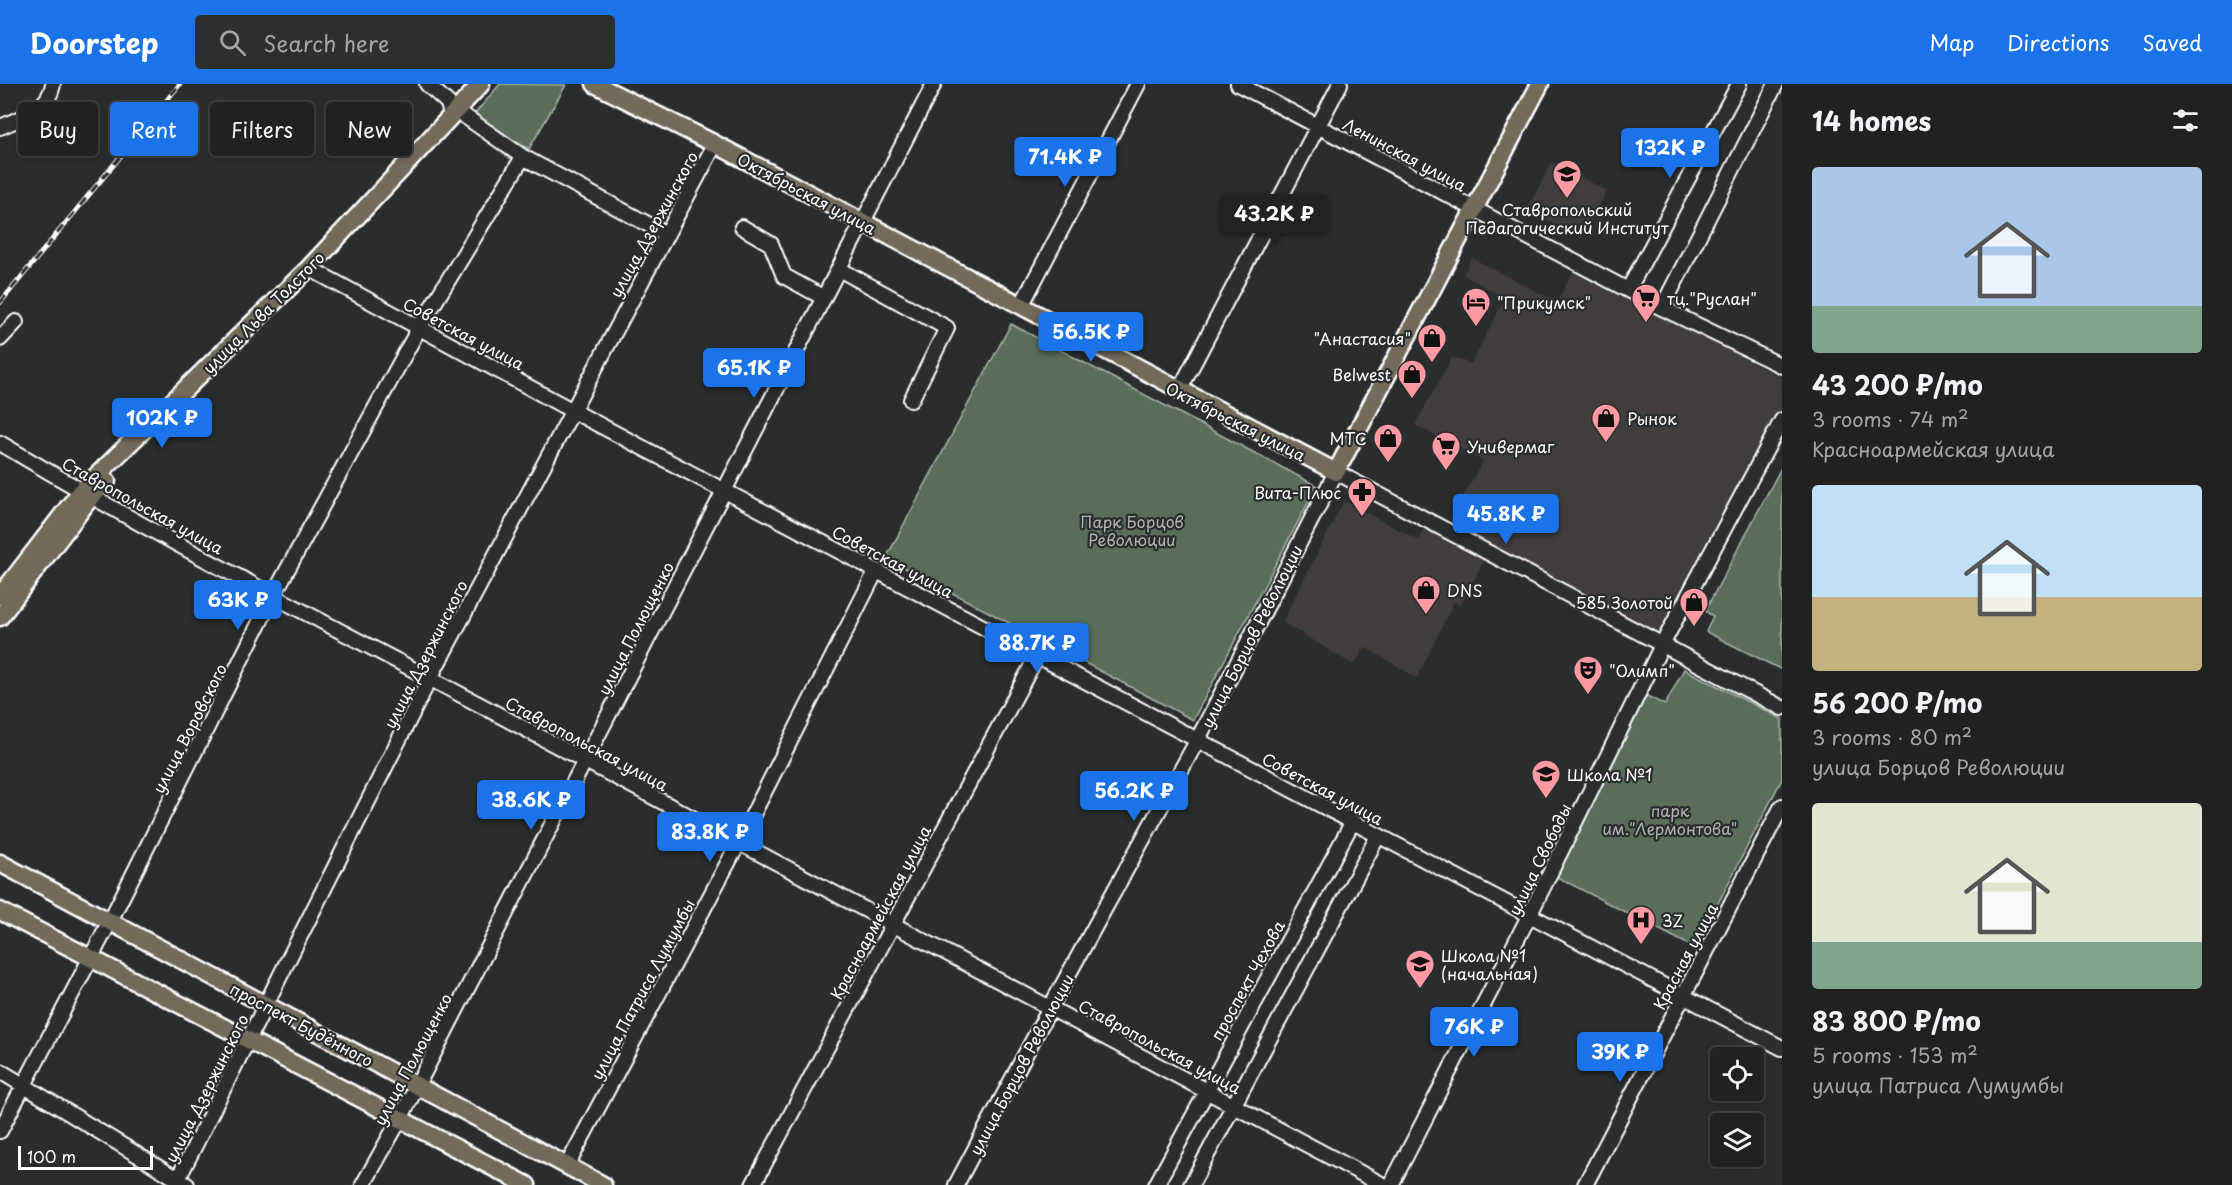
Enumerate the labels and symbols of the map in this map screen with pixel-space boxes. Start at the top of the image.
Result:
street label: Ленинская улица [1339,111,1471,197]
pin: 132K ₽ [1621,128,1719,179]
pin: 71.4K ₽ [1010,137,1120,188]
street label: Октябрьская улица [733,146,881,240]
street label: улица Дзержинского [603,147,703,301]
school or university icon: Ставропольский Педагогический Институт [1551,158,1583,200]
pin: 43.2K ₽ [1219,194,1329,245]
place label: Ставропольский Педагогический Институт [1465,197,1669,239]
street label: улица Льва Толстого [196,245,330,379]
supermarket icon: тц."Руслан" [1630,282,1662,324]
hotel icon: "Прикумск" [1460,286,1492,328]
place label: тц."Руслан" [1667,286,1757,310]
place label: "Прикумск" [1497,290,1591,314]
street label: Советская улица [399,291,529,375]
pin: 56.5K ₽ [1036,312,1146,363]
shop icon: "Анастасия" [1416,322,1448,364]
place label: "Анастасия" [1313,326,1411,350]
pin: 65.1K ₽ [699,348,809,399]
shop icon: Belwest [1396,358,1428,400]
place label: Belwest [1333,362,1391,386]
street label: Октябрьская улица [1162,375,1310,467]
pin: 102K ₽ [113,398,211,449]
shop icon: Рынок [1590,402,1622,444]
place label: Рынок [1627,406,1677,430]
shop icon: МТС [1372,422,1404,464]
place label: МТС [1329,426,1367,450]
supermarket icon: Универмаг [1430,430,1462,472]
place label: Универмаг [1467,434,1555,458]
street label: Ставропольская улица [58,451,228,559]
pharmacy icon: Вита-Плюс [1346,476,1378,518]
place label: Вита-Плюс [1254,480,1341,504]
pin: 45.8K ₽ [1451,494,1561,545]
park label: Парк Борцов Революции [1080,509,1184,551]
street label: Советская улица [828,519,958,603]
street label: улица Борцов Революции [1194,540,1308,732]
street label: улица Полющенко [591,557,679,699]
shop icon: DNS [1410,574,1442,616]
street label: улица Дзержинского [377,576,473,732]
place label: DNS [1447,578,1482,602]
pin: 63K ₽ [196,580,280,631]
shop icon: 585 Золотой [1678,586,1710,628]
place label: 585 Золотой [1576,590,1673,614]
pin: 88.7K ₽ [982,623,1092,674]
theatre icon: "Олимп" [1572,654,1604,696]
place label: "Олимп" [1609,658,1675,682]
street label: улица Воровского [146,659,232,797]
street label: Ставропольская улица [501,690,673,796]
street label: Советская улица [1258,746,1388,830]
school or university icon: Школа №1 [1530,758,1562,800]
place label: Школа №1 [1567,762,1652,786]
pin: 56.2K ₽ [1079,771,1189,822]
pin: 38.6K ₽ [476,780,586,831]
park label: парк им."Лермонтова" [1603,798,1737,840]
street label: улица Свободы [1501,799,1577,919]
pin: 83.8K ₽ [655,812,765,863]
street label: Красноармейская улица [824,821,936,1003]
street label: улица Патриса Лумумбы [584,894,700,1084]
street label: Красная улица [1647,898,1723,1014]
hospital icon: 3Z [1625,904,1657,946]
place label: 3Z [1662,908,1684,932]
street label: проспект Чехова [1204,916,1290,1044]
place label: Школа №1 (начальная) [1441,943,1538,985]
school or university icon: Школа №1 (начальная) [1404,948,1436,990]
street label: улица Борцов Революции [963,969,1079,1159]
street label: проспект Будённого [226,976,378,1072]
street label: улица Полющенко [367,989,457,1129]
street label: Ставропольская улица [1074,993,1246,1099]
pin: 76K ₽ [1432,1007,1516,1058]
street label: улица Дзержинского [158,1010,254,1166]
pin: 39K ₽ [1578,1032,1662,1083]
scale bar [18,1143,153,1170]

